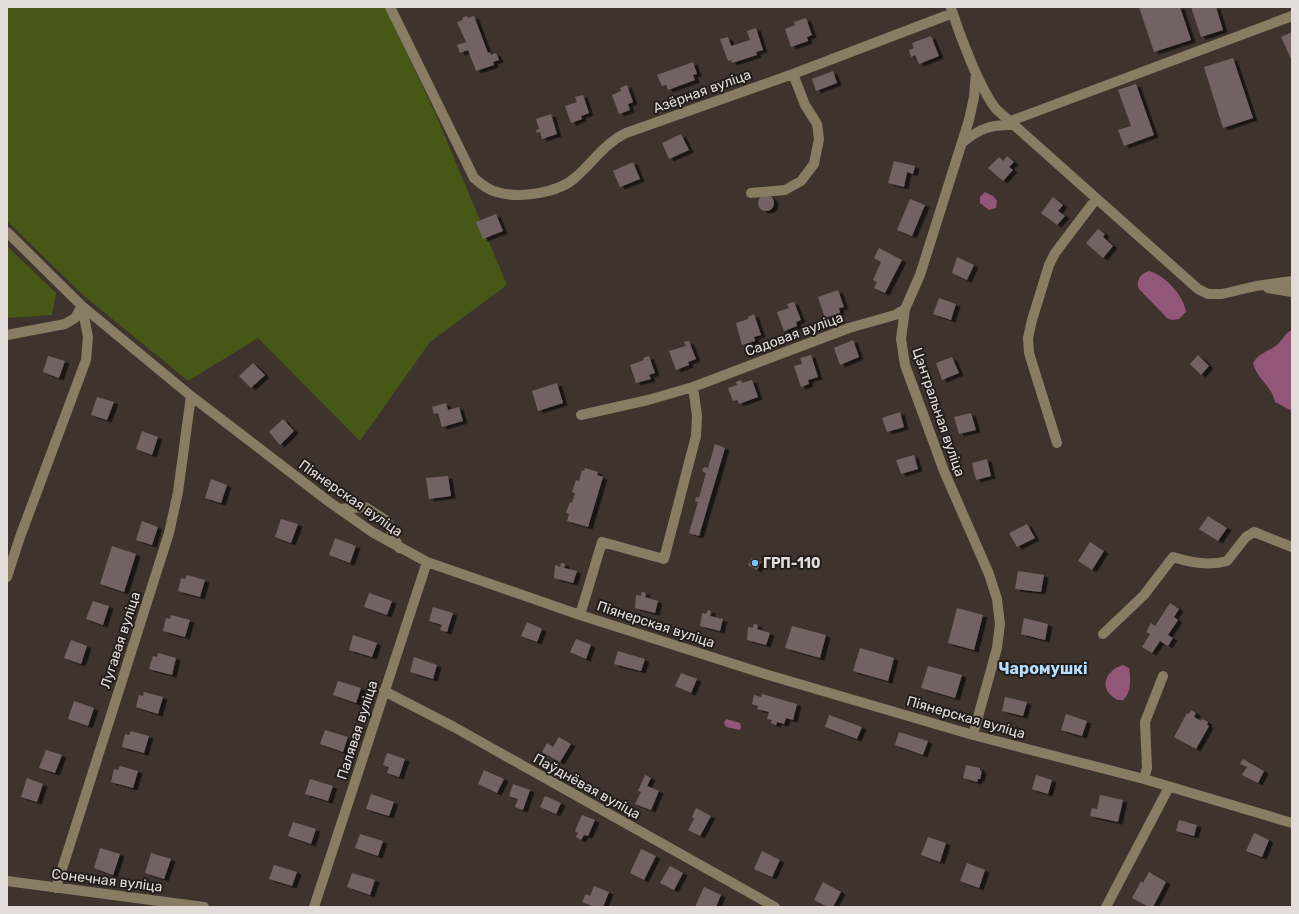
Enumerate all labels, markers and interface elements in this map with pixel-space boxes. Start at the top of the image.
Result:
street label: Азёрная вуліца [651,66,753,117]
street label: Садовая вуліца [743,309,846,360]
street label: Цэнтральная вуліца [908,345,969,479]
street label: Піянерская вуліца [296,456,406,541]
place label: ГРП-110 [763,555,820,572]
marker: ГРП-110 [750,558,760,568]
street label: Лугавая вуліца [97,590,144,691]
street label: Піянерская вуліца [595,597,717,652]
district label: Чаромушкі [998,659,1088,678]
street label: Палявая вуліца [333,678,381,782]
street label: Піянерская вуліца [905,692,1027,743]
street label: Паўднёвая вуліца [530,750,643,823]
street label: Сонечная вуліца [50,865,163,896]

